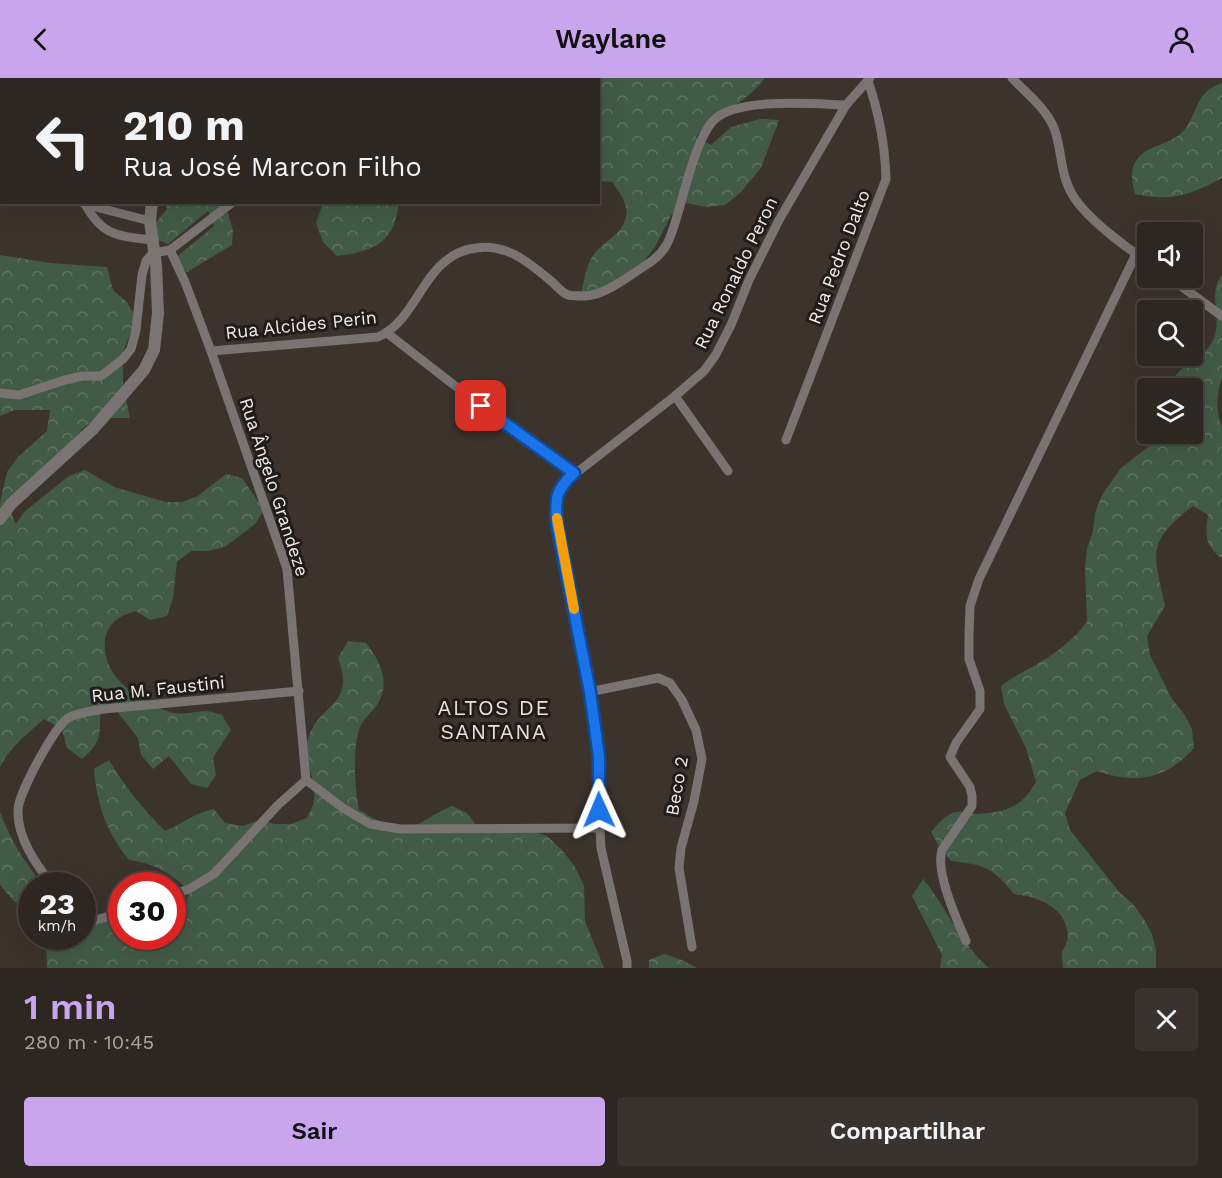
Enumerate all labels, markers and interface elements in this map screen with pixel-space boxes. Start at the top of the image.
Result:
icon: back [24,23,57,56]
text: Waylane [555,23,667,55]
icon: person [1165,23,1198,56]
text: 210 m [123,101,245,150]
icon: left [24,102,102,180]
text: Rua José Marcon Filho [123,151,422,183]
street label: Rua Pedro Dalto [803,187,874,327]
street label: Rua Ronaldo Peron [690,193,781,352]
map controls [1137,222,1203,444]
button: sound [1137,222,1203,288]
button: search [1137,300,1203,366]
street label: Rua Alcides Perin [224,306,378,343]
button: layers [1137,378,1203,444]
pin [455,380,506,431]
icon: arrive [464,389,497,422]
street label: Rua Ângelo Grandeze [236,395,313,579]
street label: Rua M. Faustini [90,671,226,706]
district label: ALTOS DE SANTANA [438,695,550,744]
street label: Beco 2 [661,755,692,817]
position arrow [567,778,631,842]
speed limit sign: 30 [108,872,186,950]
text: 23 [39,886,75,921]
text: km/h [38,917,76,935]
text: 1 min [24,986,116,1028]
button: close [1135,988,1198,1051]
text: 280 m · 10:45 [24,1030,154,1054]
button: Sair [24,1097,605,1166]
button: Compartilhar [617,1097,1198,1166]

